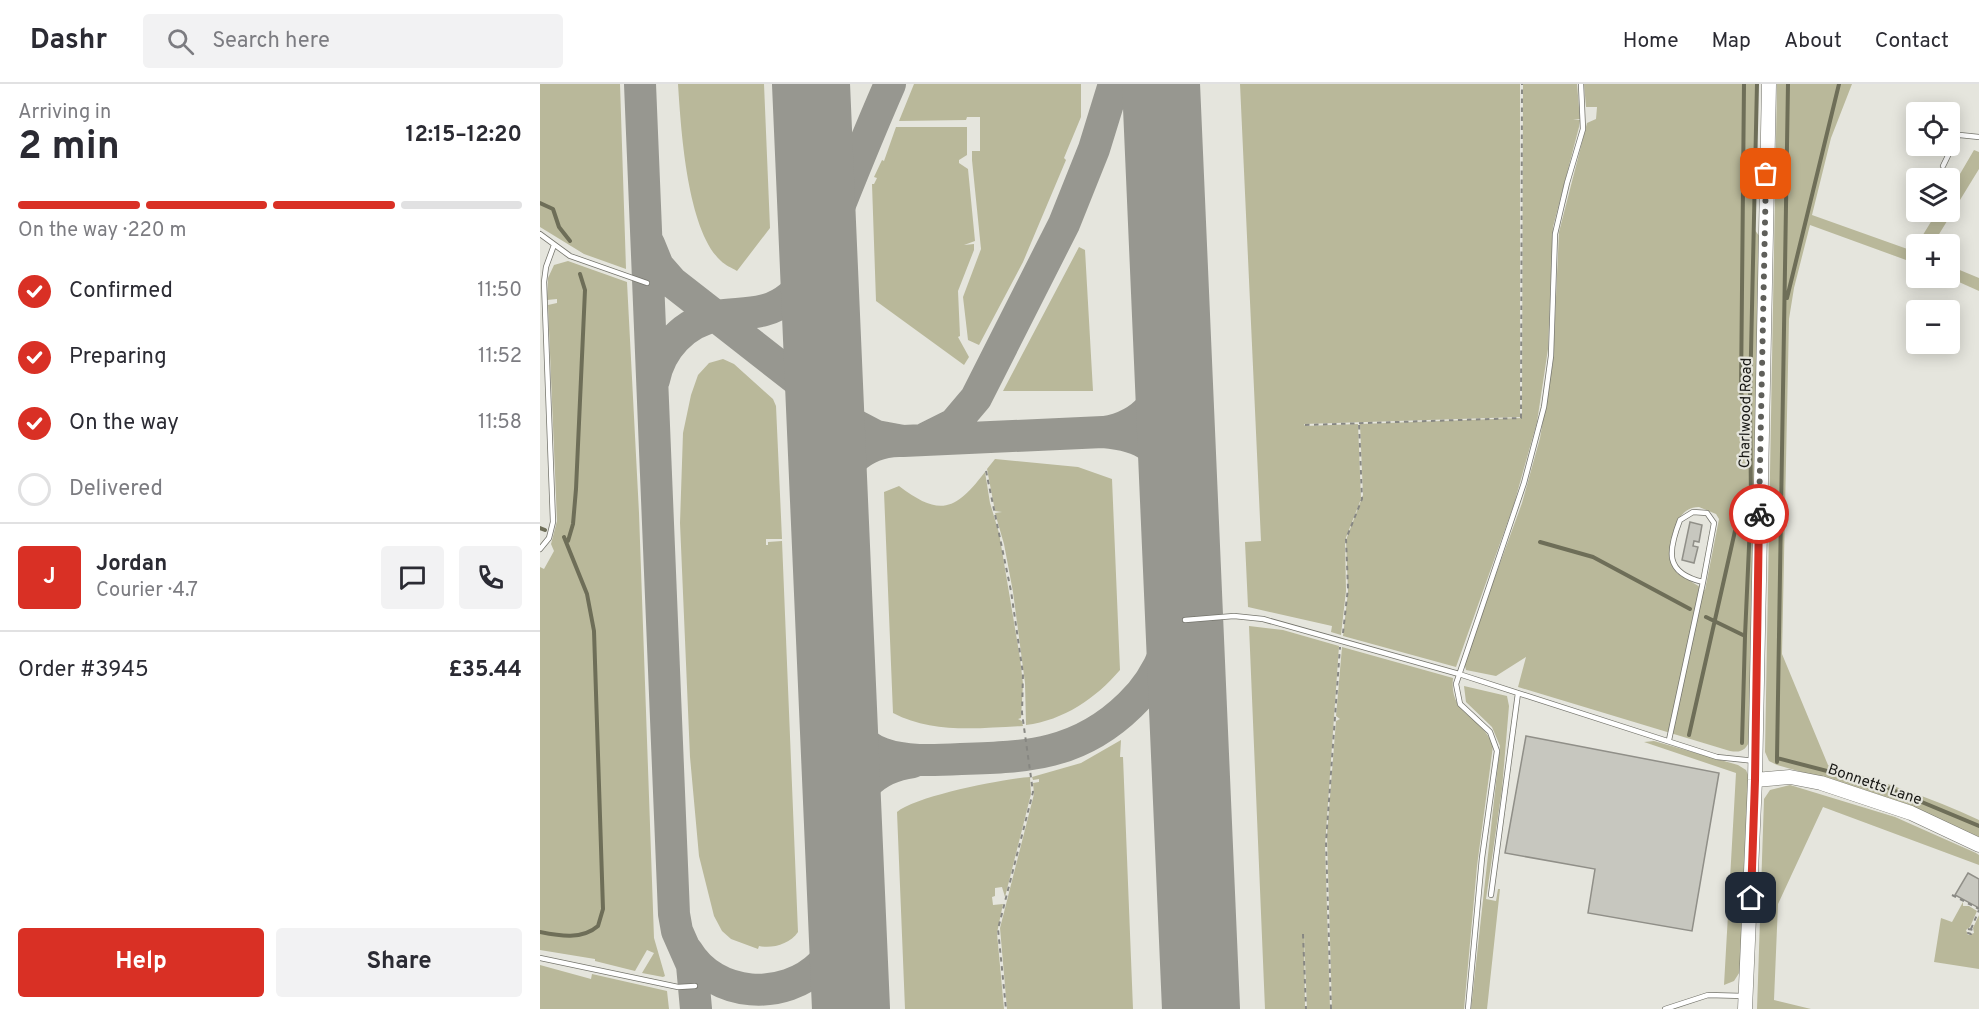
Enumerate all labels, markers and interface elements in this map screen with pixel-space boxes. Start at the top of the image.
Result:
search box [143,14,563,68]
text: Dashr [30,23,107,59]
icon: search [164,25,197,58]
text: Search here [212,28,330,55]
text: Home [1623,28,1679,55]
text: Map [1712,28,1751,55]
text: About [1784,28,1842,55]
text: Contact [1875,28,1949,55]
text: Arriving in [18,100,111,126]
map controls [1906,102,1960,354]
button: locate [1906,102,1960,156]
text: 12:15–12:20 [406,122,522,149]
text: 2 min [18,124,120,173]
pin [1740,148,1791,199]
icon: bag [1749,157,1782,190]
button: layers [1906,168,1960,222]
text: On the way · 220 m [18,218,186,244]
button: + [1906,234,1960,288]
icon: check [18,275,51,308]
text: Confirmed [69,278,173,305]
text: 11:50 [477,278,522,304]
button: − [1906,300,1960,354]
icon: check [18,341,51,374]
text: Preparing [69,344,167,371]
text: 11:52 [478,344,522,370]
street label: Charlwood Road [1736,358,1757,468]
icon: check [18,407,51,440]
text: On the way [69,410,179,437]
text: 11:58 [478,410,522,436]
text: Delivered [69,476,163,503]
courier [1729,484,1789,544]
icon: bike [1743,498,1776,531]
button: chat [381,546,444,609]
button: phone [459,546,522,609]
text: Jordan [96,551,167,578]
text: J [43,564,56,591]
text: Courier · 4.7 [96,578,198,604]
text: Order #3945 [18,657,149,684]
text: £35.44 [448,657,522,684]
street label: Bonnetts Lane [1825,760,1924,810]
pin [1725,872,1776,923]
icon: home [1734,881,1767,914]
button: Help [18,928,264,997]
button: Share [276,928,522,997]

